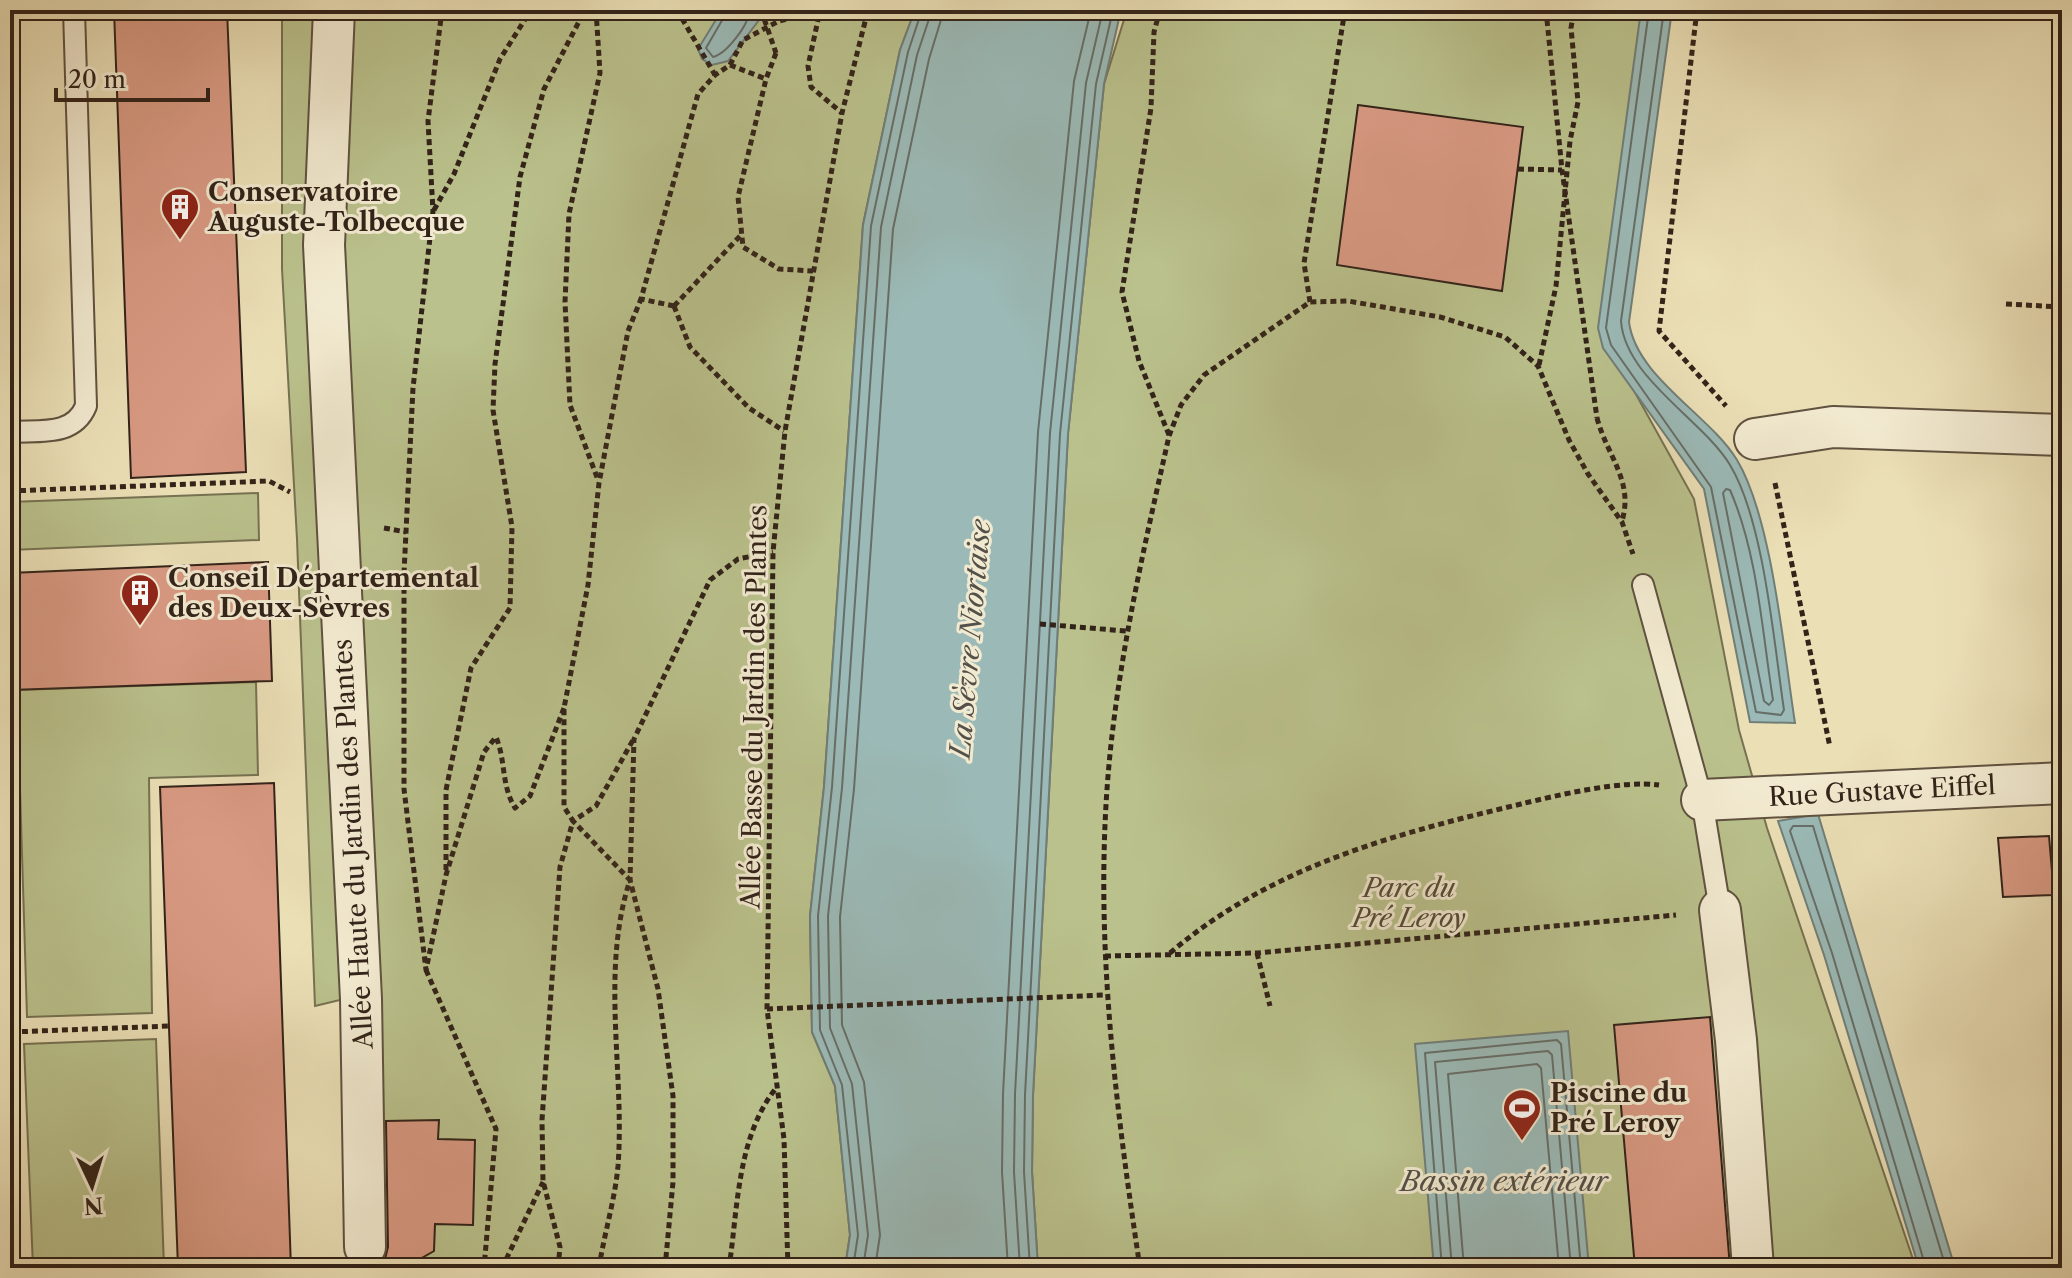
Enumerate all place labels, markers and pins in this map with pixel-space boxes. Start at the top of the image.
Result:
place label: Conservatoire Auguste-Tolbecque [207,176,465,238]
building icon: Conservatoire Auguste-Tolbecque [159,186,201,241]
place label: Conseil Départemental des Deux-Sèvres [168,562,479,624]
building icon: Conseil Départemental des Deux-Sèvres [119,572,161,627]
place label: Piscine du Pré Leroy [1550,1077,1687,1139]
sports icon: Piscine du Pré Leroy [1501,1087,1543,1142]

